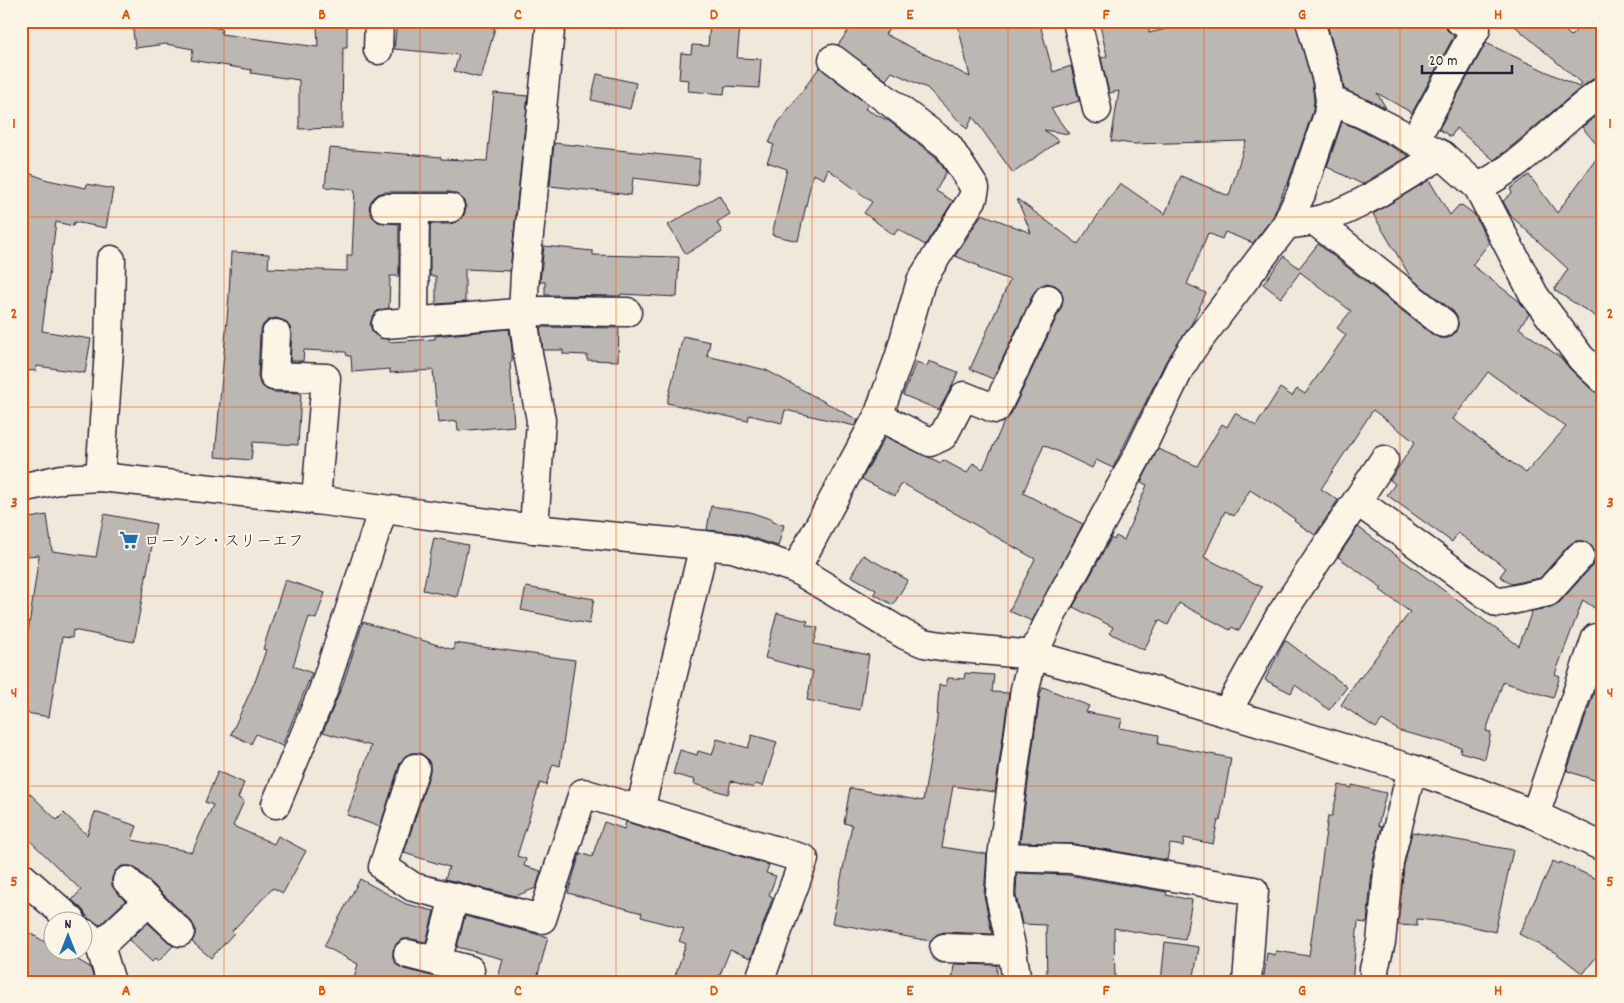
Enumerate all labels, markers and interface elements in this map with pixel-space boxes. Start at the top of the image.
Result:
text: A [122,4,131,27]
text: B [318,4,326,27]
text: C [514,4,522,27]
text: D [710,4,719,27]
text: E [906,4,914,27]
text: F [1102,4,1110,27]
text: G [1298,4,1306,27]
text: H [1494,4,1502,27]
scale bar [1422,42,1512,74]
text: 20 m [1429,51,1457,73]
text: 1 [12,113,16,136]
text: 1 [1608,113,1612,136]
text: 2 [11,303,18,326]
text: 2 [1607,303,1614,326]
text: 3 [10,492,18,515]
text: 3 [1606,492,1614,515]
supermarket icon: ローソン・スリーエフ [118,529,140,551]
place label: ローソン・スリーエフ [144,531,304,554]
text: 4 [11,682,17,705]
text: 4 [1607,682,1613,705]
text: 5 [10,871,18,894]
text: 5 [1606,871,1614,894]
north arrow [42,910,92,960]
text: N [65,915,72,935]
text: A [122,980,131,1003]
text: B [318,980,326,1003]
text: C [514,980,522,1003]
text: D [710,980,719,1003]
text: E [906,980,914,1003]
text: F [1102,980,1110,1003]
text: G [1298,980,1306,1003]
text: H [1494,980,1502,1003]

